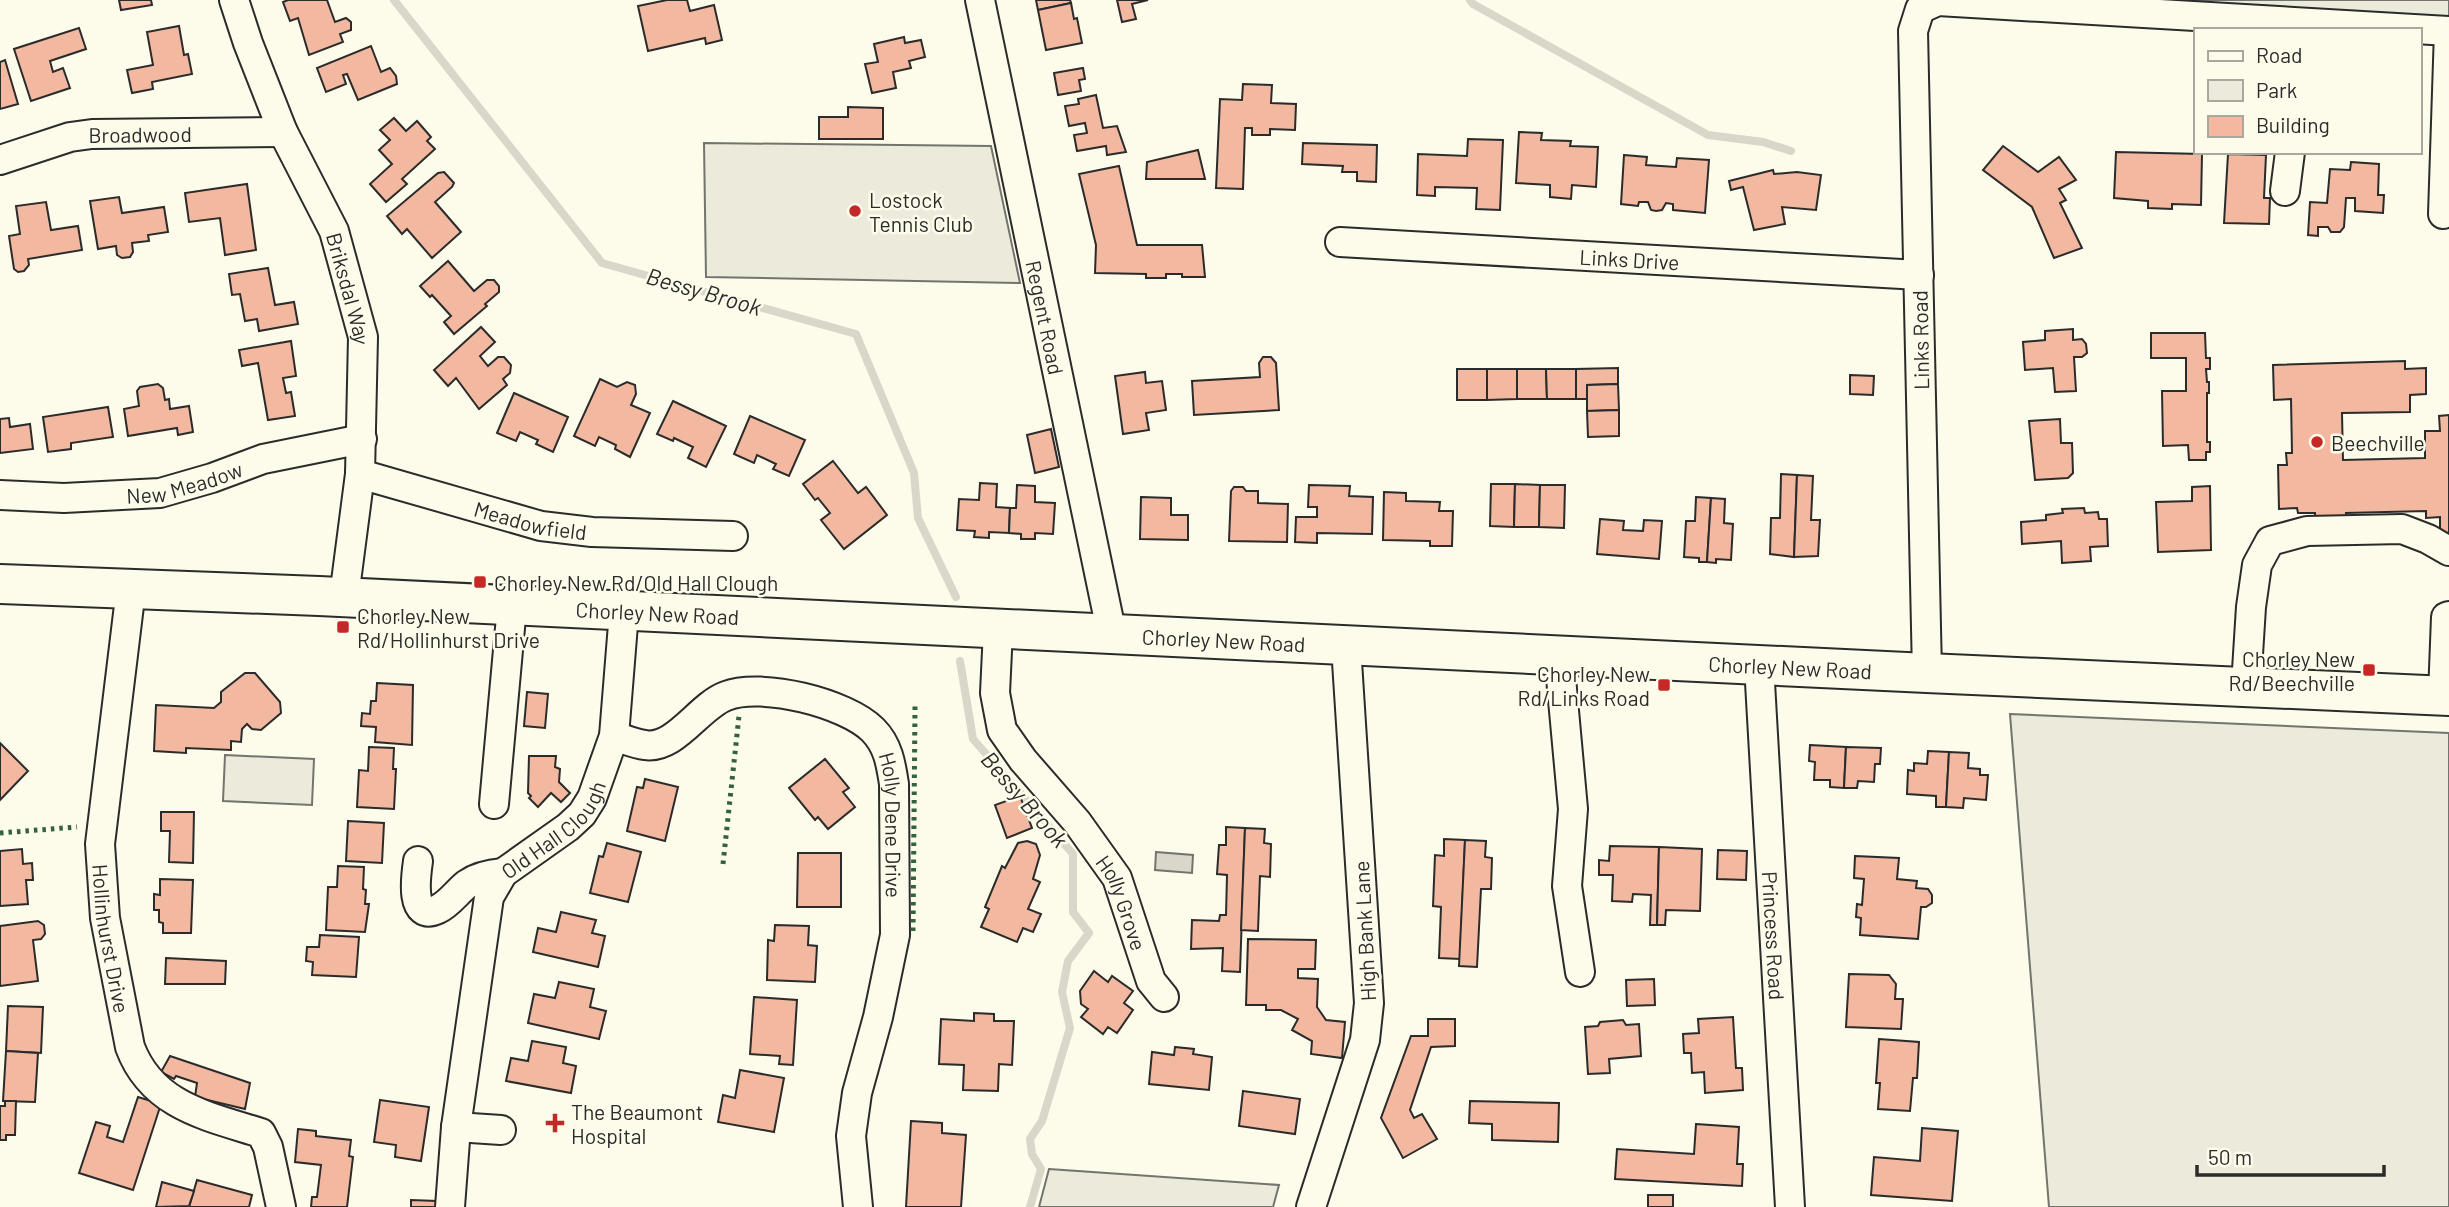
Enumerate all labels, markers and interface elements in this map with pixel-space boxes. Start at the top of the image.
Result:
legend [2194,28,2421,154]
text: Road [2256,42,2302,67]
text: Park [2256,77,2297,102]
text: Building [2256,112,2330,137]
street label: Broadwood [88,120,192,147]
place label: Lostock Tennis Club [869,187,973,236]
marker: Lostock Tennis Club [847,203,863,219]
street label: Briksdal Way [322,230,376,345]
street label: Links Drive [1579,243,1680,274]
street label: Regent Road [1022,258,1070,377]
water label: Bessy Brook [643,261,765,321]
street label: Links Road [1907,290,1933,390]
place label: Beechville [2331,430,2425,455]
marker: Beechville [2309,434,2325,450]
street label: New Meadow [126,455,246,507]
street label: Meadowfield [471,495,588,544]
place label: Chorley New Rd/Old Hall Clough [494,570,778,595]
marker: Chorley New Rd/Old Hall Clough [472,574,488,590]
street label: Chorley New Road [575,596,740,629]
place label: Chorley New Rd/Hollinhurst Drive [357,603,540,652]
marker: Chorley New Rd/Hollinhurst Drive [335,619,351,635]
street label: Chorley New Road [1141,623,1306,656]
place label: Chorley New Rd/Beechville [2229,646,2355,695]
street label: Chorley New Road [1708,650,1872,683]
place label: Chorley New Rd/Links Road [1518,661,1650,710]
marker: Chorley New Rd/Beechville [2361,662,2377,678]
marker: Chorley New Rd/Links Road [1656,677,1672,693]
water label: Bessy Brook [976,745,1074,853]
street label: Holly Dene Drive [875,749,907,898]
street label: Old Hall Clough [496,777,610,883]
street label: Holly Grove [1092,850,1152,953]
street label: High Bank Lane [1348,860,1380,1002]
street label: Hollinhurst Drive [89,863,136,1015]
street label: Princess Road [1758,870,1791,1001]
place label: The Beaumont Hospital [571,1099,703,1148]
marker: The Beaumont Hospital [545,1113,565,1133]
scale bar [2197,1134,2384,1178]
text: 50 m [2208,1144,2252,1169]

